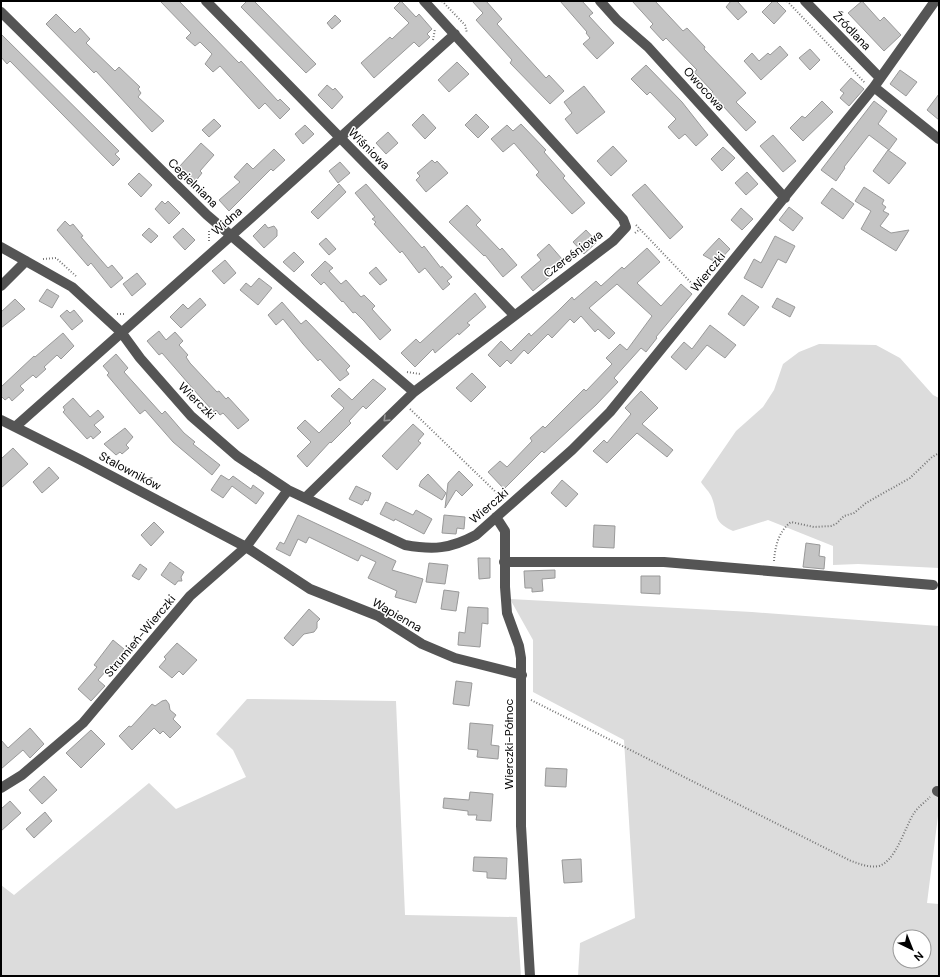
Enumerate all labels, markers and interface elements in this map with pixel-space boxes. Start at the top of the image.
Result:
street label: Źródlana [830,8,874,54]
street label: Owocowa [680,63,728,115]
street label: Wiśniowa [345,125,393,173]
street label: Cegielniana [164,155,222,211]
street label: Widna [208,203,246,239]
street label: Czereśniowa [540,227,606,281]
street label: Wierczki [687,249,729,295]
street label: Wierczki [175,379,219,423]
one-way arrow [384,414,391,421]
street label: Stalowników [96,448,164,494]
street label: Wierczki [466,485,512,527]
street label: Strumień-Wierczki [101,591,179,681]
street label: Wapienna [369,594,425,636]
street label: Wierczki-Północ [501,698,517,789]
north arrow [892,929,932,969]
text: N [911,948,927,964]

